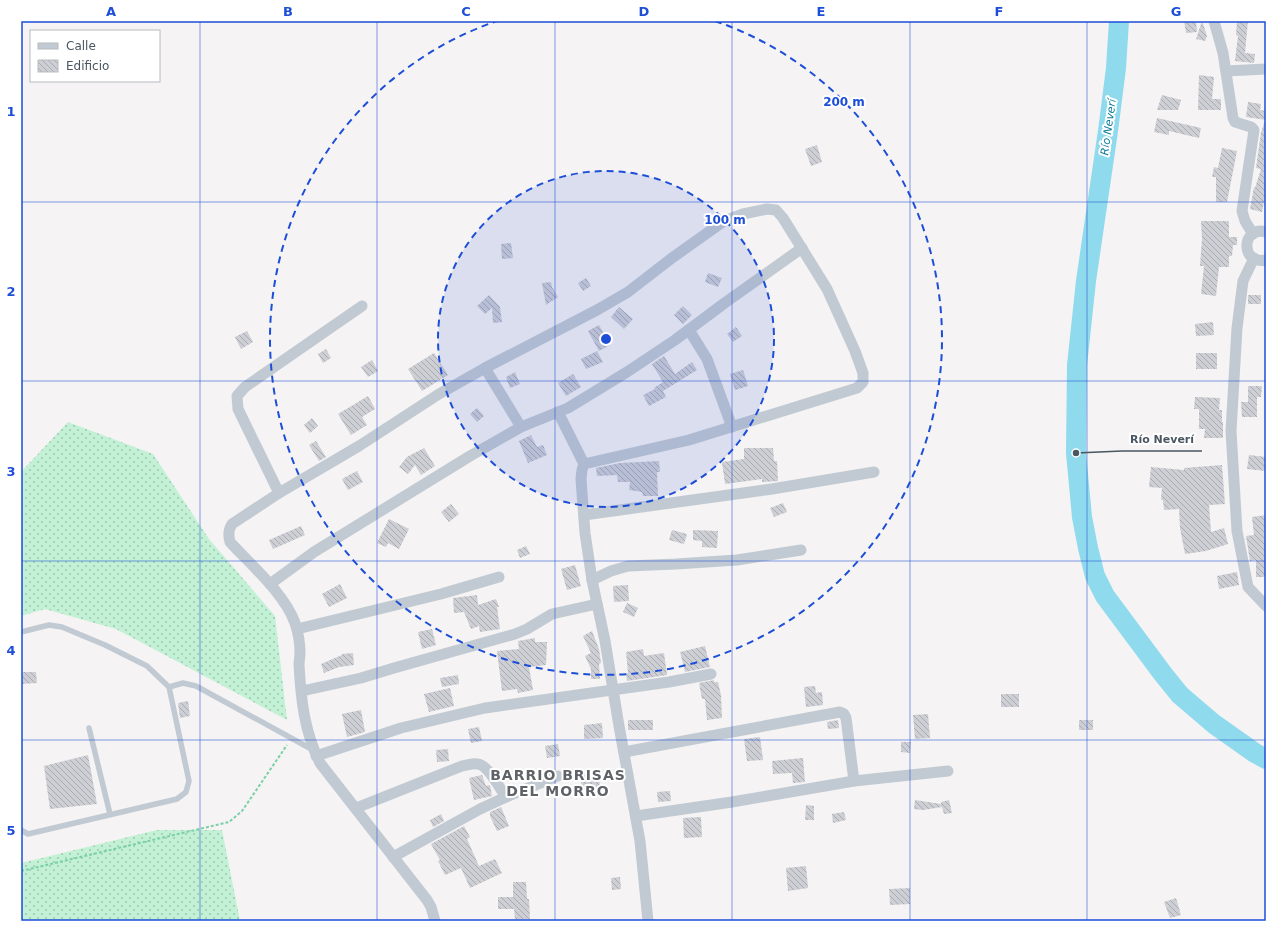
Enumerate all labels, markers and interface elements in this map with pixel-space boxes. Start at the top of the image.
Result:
text: A [106,4,116,19]
text: B [283,4,293,19]
text: C [461,4,471,19]
text: D [639,4,650,19]
text: E [817,4,825,19]
text: F [995,4,1003,19]
text: G [1171,4,1181,19]
legend [30,30,160,82]
text: Calle [66,39,96,53]
text: Edificio [66,59,109,73]
text: 200 m [823,95,865,109]
water label: Río Neverí [1098,96,1119,156]
text: 1 [6,104,16,119]
text: 100 m [704,213,746,227]
text: 2 [6,284,16,299]
centre of rings [599,332,613,346]
callout: Río Neverí [1122,428,1202,451]
text: Río Neverí [1130,433,1195,446]
text: 3 [6,464,16,479]
text: 4 [6,643,16,658]
district label: BARRIO BRISAS DEL MORRO [490,767,626,799]
text: 5 [6,823,16,838]

